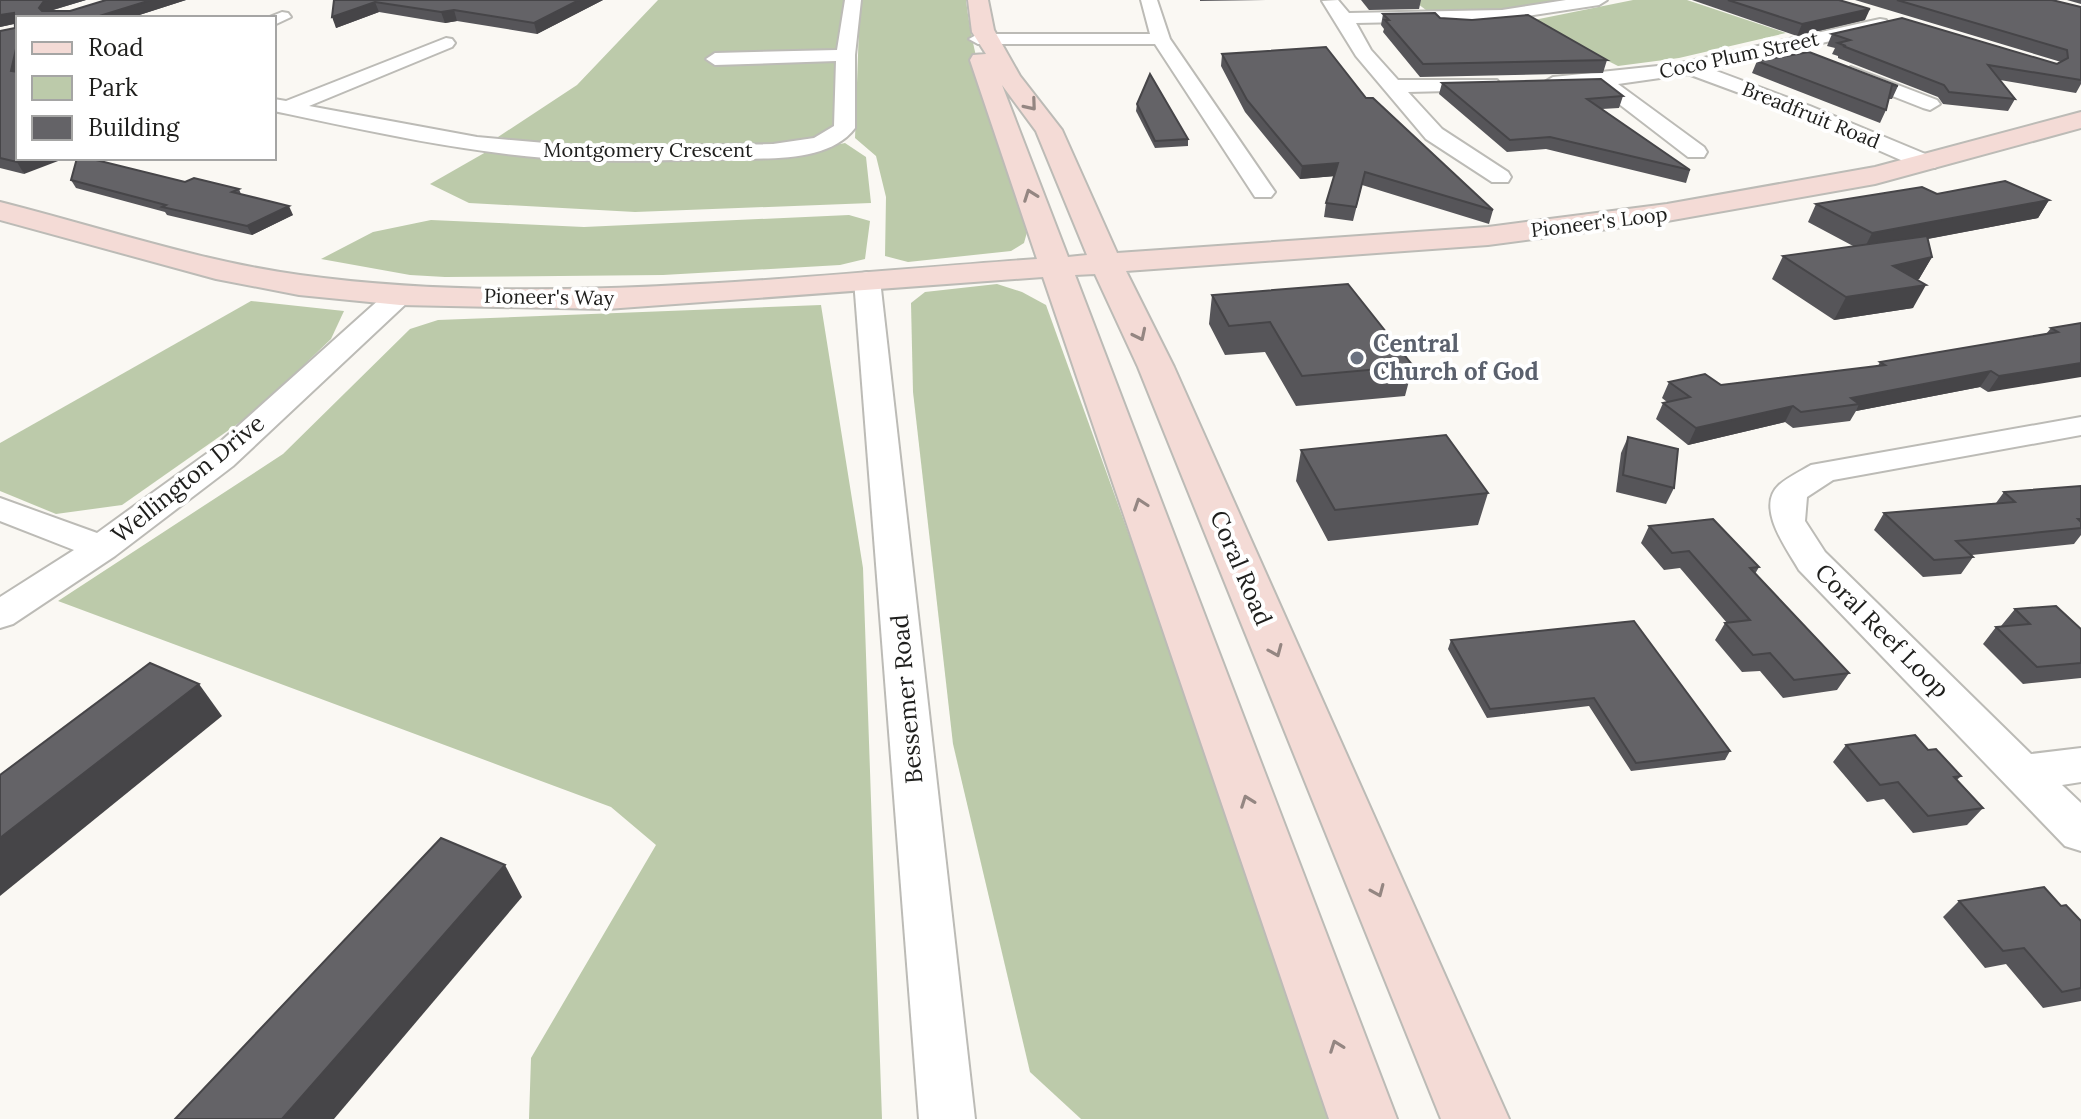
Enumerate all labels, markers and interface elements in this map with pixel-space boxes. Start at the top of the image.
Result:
legend [16,16,276,160]
street label: Coco Plum Street [1657,25,1821,84]
text: Road [88,32,144,63]
text: Park [88,72,138,103]
street label: Breadfruit Road [1739,75,1884,154]
one-way arrow [1021,96,1035,110]
text: Building [88,112,180,143]
street label: Montgomery Crescent [543,137,753,162]
one-way arrow [1023,189,1040,203]
street label: Pioneer's Loop [1529,201,1669,242]
street label: Pioneer's Way [484,283,615,310]
one-way arrow [1130,327,1146,342]
place label: Central Church of God [1373,328,1539,387]
marker: Central Church of God [1348,349,1366,367]
street label: Wellington Drive [105,407,270,550]
one-way arrow [1133,498,1149,512]
street label: Coral Road [1203,506,1280,630]
street label: Coral Reef Loop [1809,557,1956,704]
street label: Bessemer Road [884,613,929,785]
one-way arrow [1266,644,1283,658]
one-way arrow [1240,795,1257,809]
one-way arrow [1368,883,1384,897]
one-way arrow [1330,1040,1346,1054]

